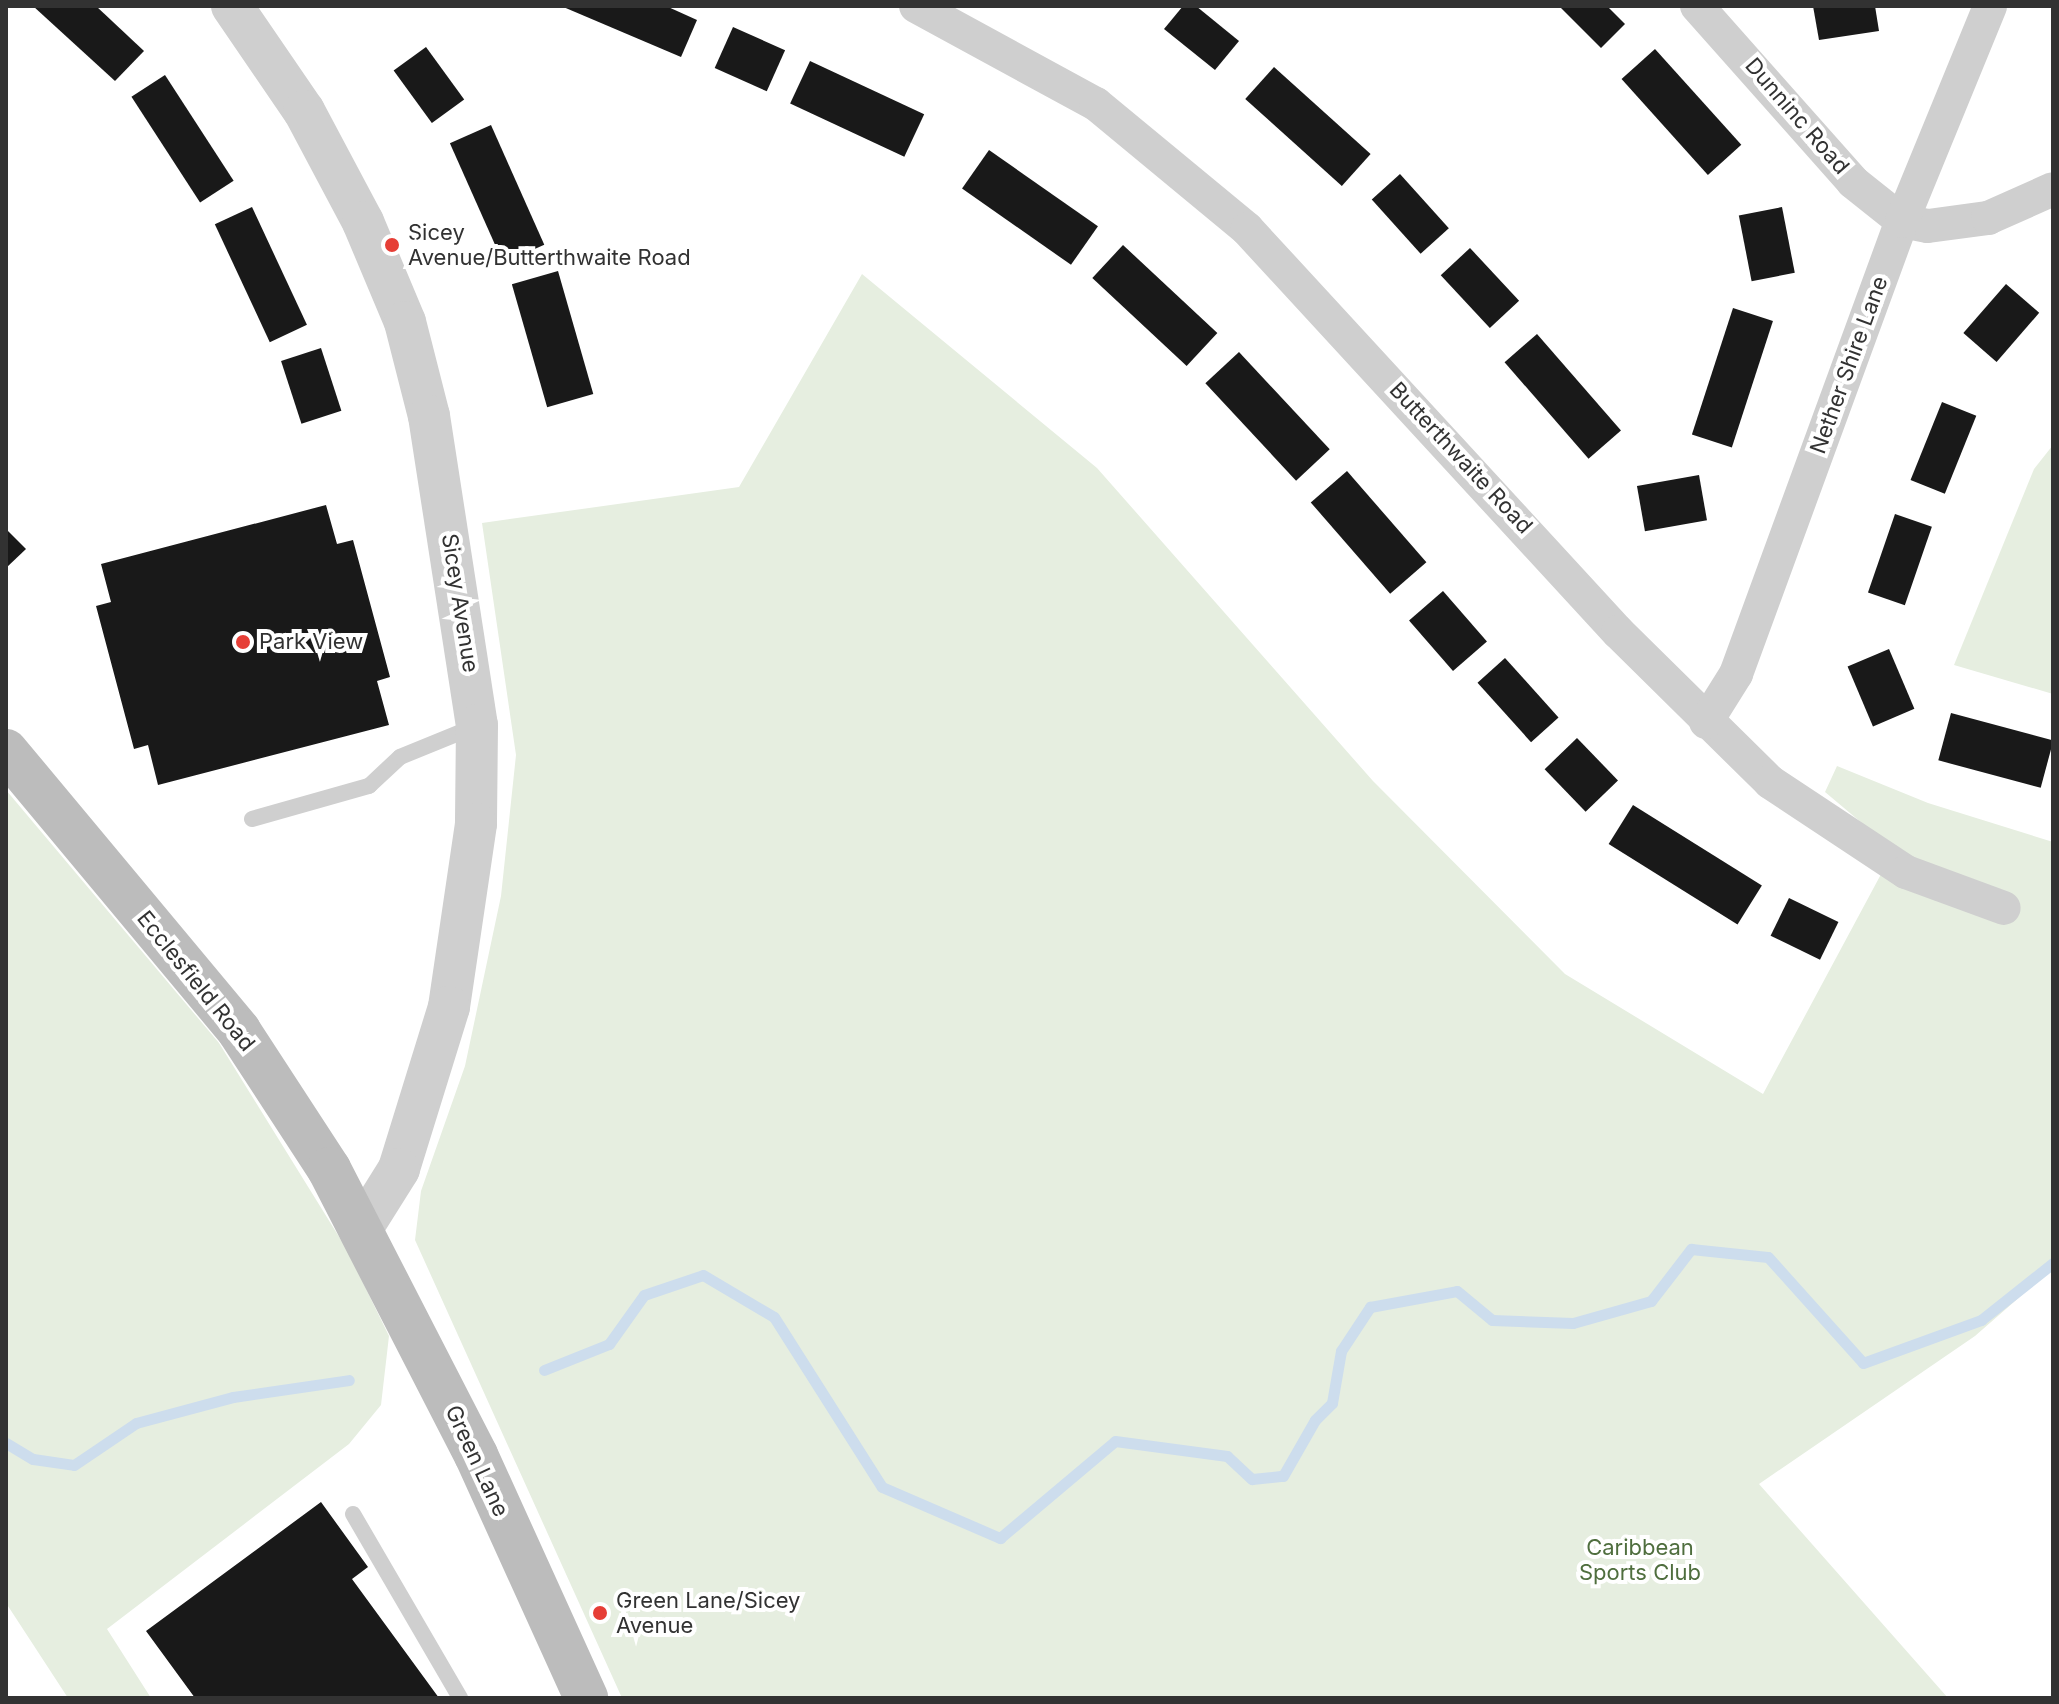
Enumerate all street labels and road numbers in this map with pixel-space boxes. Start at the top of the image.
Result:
street label: Dunninc Road [1739,53,1855,179]
street label: Nether Shire Lane [1805,273,1893,457]
street label: Butterthwaite Road [1384,377,1538,539]
street label: Sicey Avenue [436,532,484,674]
street label: Ecclesfield Road [131,906,261,1056]
street label: Green Lane [440,1401,514,1521]

